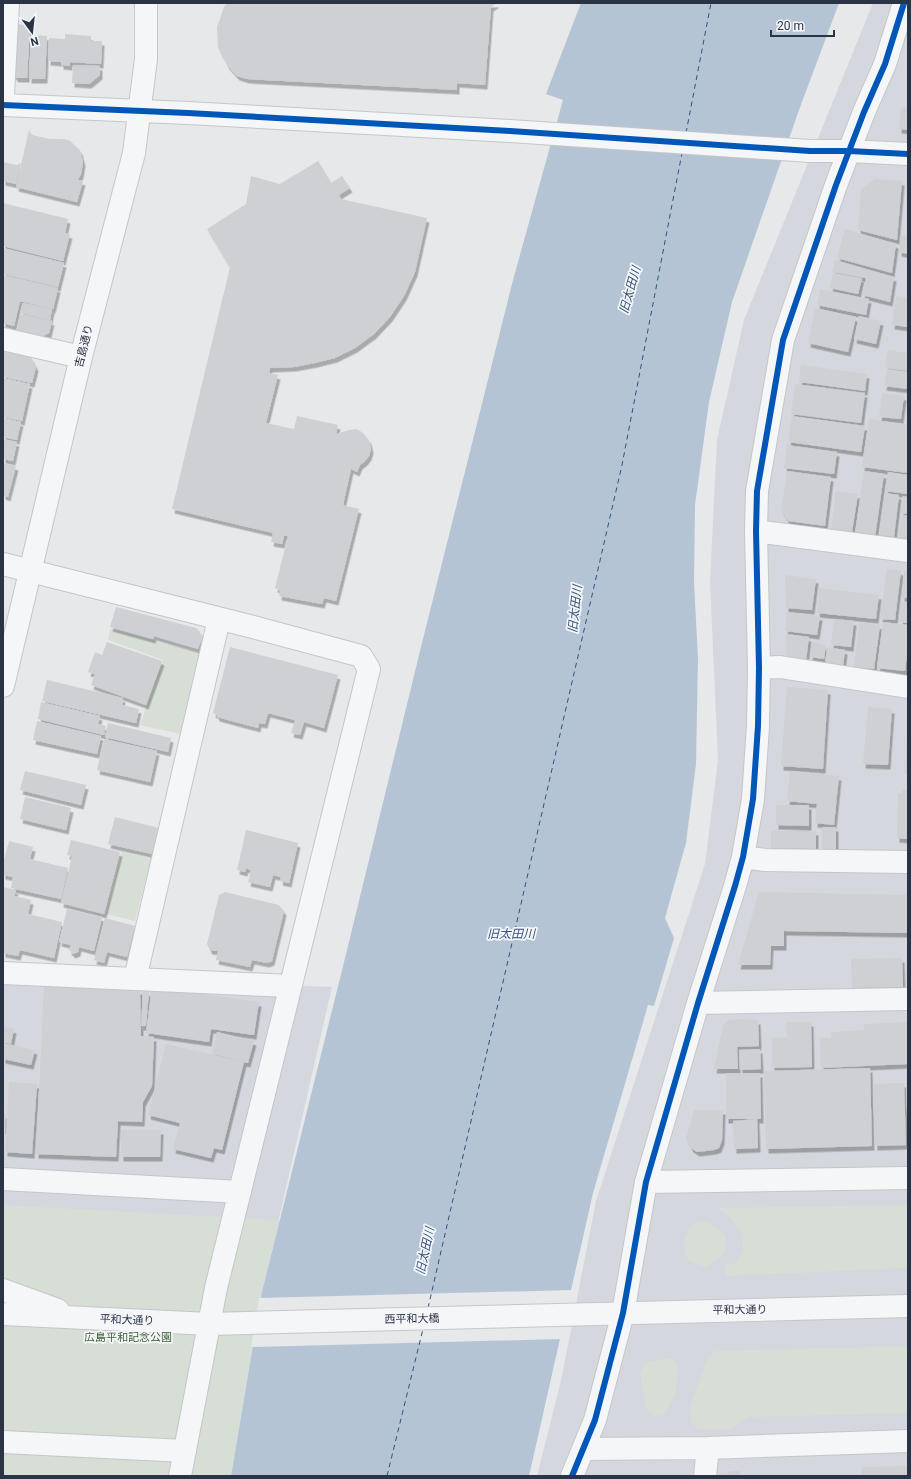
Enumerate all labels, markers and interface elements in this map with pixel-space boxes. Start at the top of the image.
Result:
north arrow [12,12,52,52]
scale bar [771,12,834,38]
text: 20 m [777,19,804,33]
text: N [29,34,40,49]
water label: 旧太田川 [617,263,644,315]
street label: 吉島通り [72,323,96,369]
water label: 旧太田川 [566,582,585,634]
water label: 旧太田川 [487,927,537,941]
water label: 旧太田川 [413,1224,437,1276]
street label: 平和大通り [712,1303,768,1317]
street label: 西平和大橋 [384,1312,440,1326]
street label: 平和大通り [99,1313,155,1327]
park label: 広島平和記念公園 [84,1331,172,1344]

